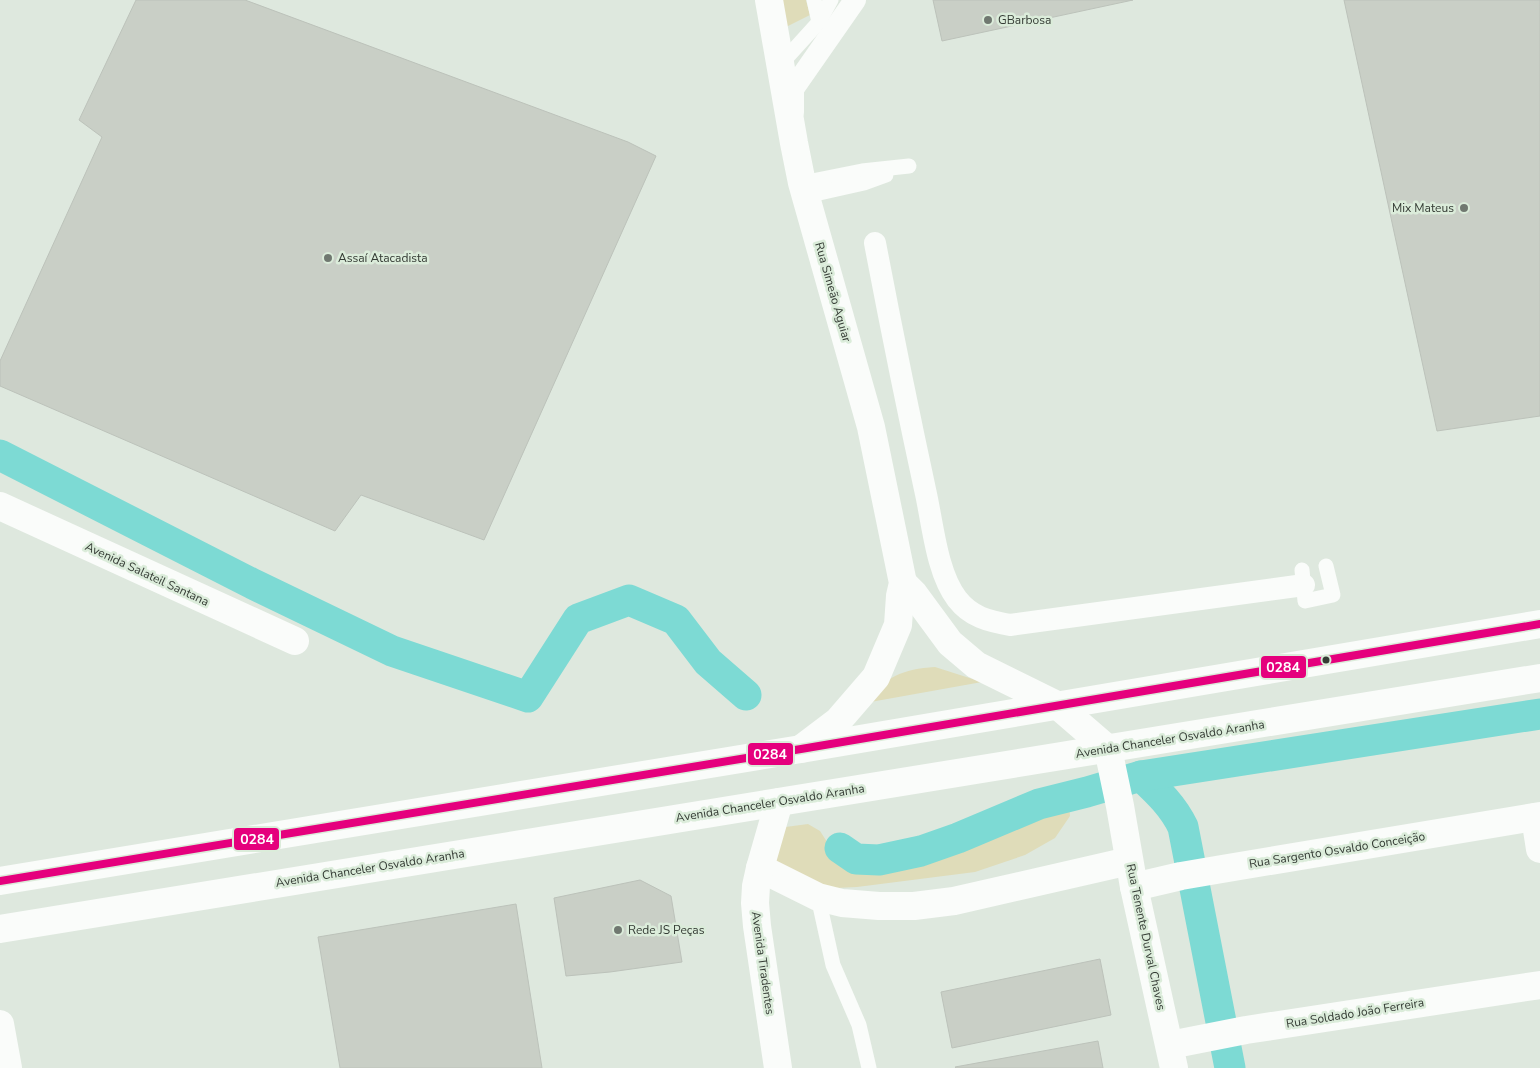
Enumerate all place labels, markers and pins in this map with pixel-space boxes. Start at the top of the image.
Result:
place label: GBarbosa [998,12,1051,28]
marker: GBarbosa [982,14,994,26]
place label: Mix Mateus [1392,200,1454,216]
marker: Mix Mateus [1458,202,1470,214]
place label: Assaí Atacadista [338,250,428,266]
marker: Assaí Atacadista [322,252,334,264]
unlabelled marker [1321,655,1331,665]
place label: Rede JS Peças [628,922,705,938]
marker: Rede JS Peças [612,924,624,936]

